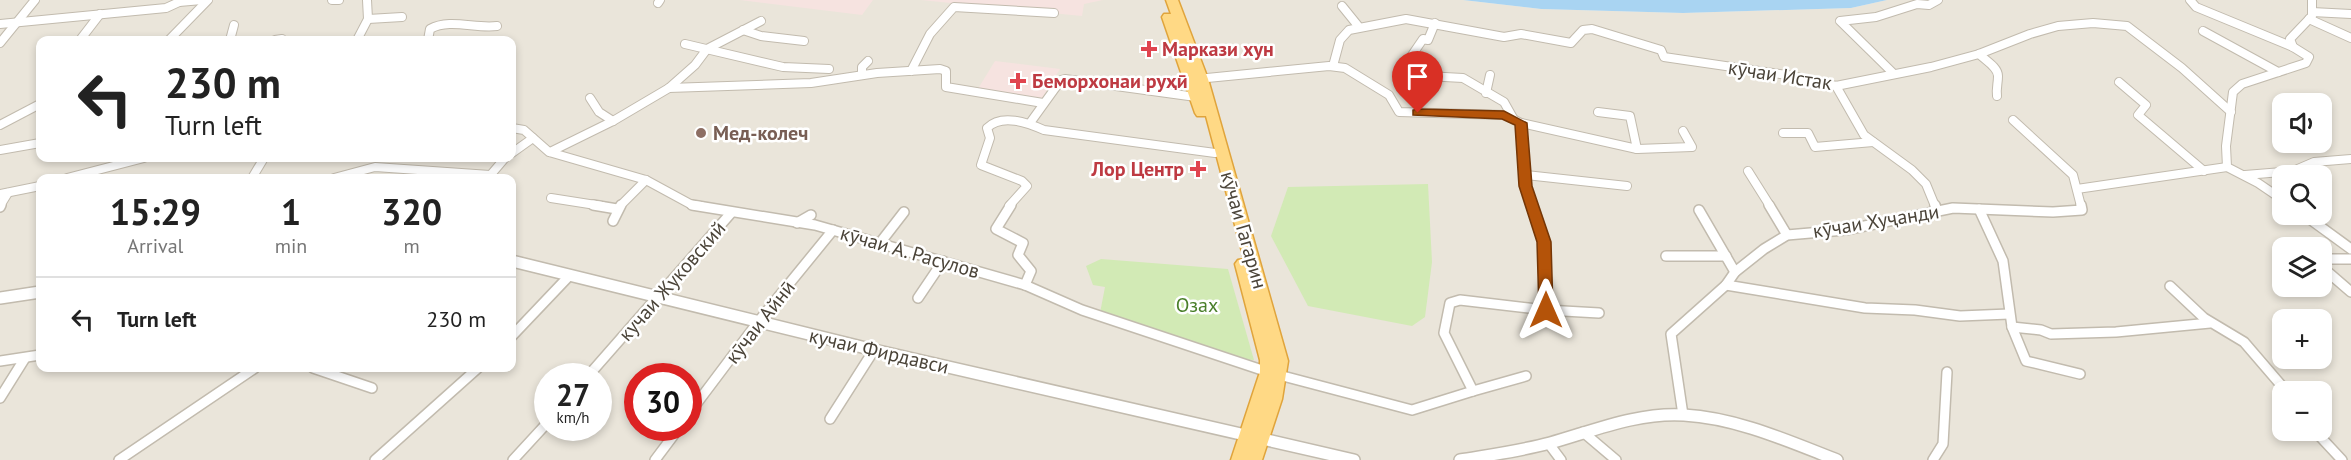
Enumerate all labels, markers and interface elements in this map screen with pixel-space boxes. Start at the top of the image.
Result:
place label: Маркази хун [1162,36,1274,62]
marker: Маркази хун [1140,40,1158,58]
pin [1392,51,1443,113]
street label: кӯчаи Истак [1726,54,1834,96]
text: 230 m [165,55,281,110]
icon: left [66,60,144,138]
icon: arrive [1401,60,1434,93]
place label: Беморхонаи руҳӣ [1032,68,1188,94]
marker: Беморхонаи руҳӣ [1009,72,1027,90]
map controls [2272,93,2332,441]
button: sound [2272,93,2332,153]
text: Turn left [165,108,262,142]
place label: Мед-колеч [713,120,808,146]
marker: Мед-колеч [694,126,708,140]
place label: Лор Центр [1091,156,1184,182]
marker: Лор Центр [1189,160,1207,178]
button: search [2272,165,2332,225]
street label: кӯчаи Гагарин [1215,168,1273,292]
text: 15:29 [110,188,201,235]
text: 1 [281,188,301,235]
text: 320 [381,188,442,235]
street label: кӯчаи Хуҷанди [1811,198,1941,244]
street label: кучаи Жуковский [613,216,731,346]
street label: кӯчаи А. Расулов [837,220,983,284]
text: Arrival [127,233,183,259]
text: min [275,233,307,259]
text: m [404,233,420,259]
button: layers [2272,237,2332,297]
street label: кӯчаи Айнӣ [719,275,801,369]
position arrow [1514,278,1578,342]
park label: Озах [1176,292,1218,318]
icon: left [66,303,99,336]
text: Turn left [117,305,197,333]
text: 230 m [426,305,486,333]
button: + [2272,309,2332,369]
street label: кучаи Фирдавси [807,322,951,380]
speed limit sign: 30 [624,363,702,441]
text: 27 [556,375,590,414]
button: − [2272,381,2332,441]
text: km/h [557,408,589,427]

